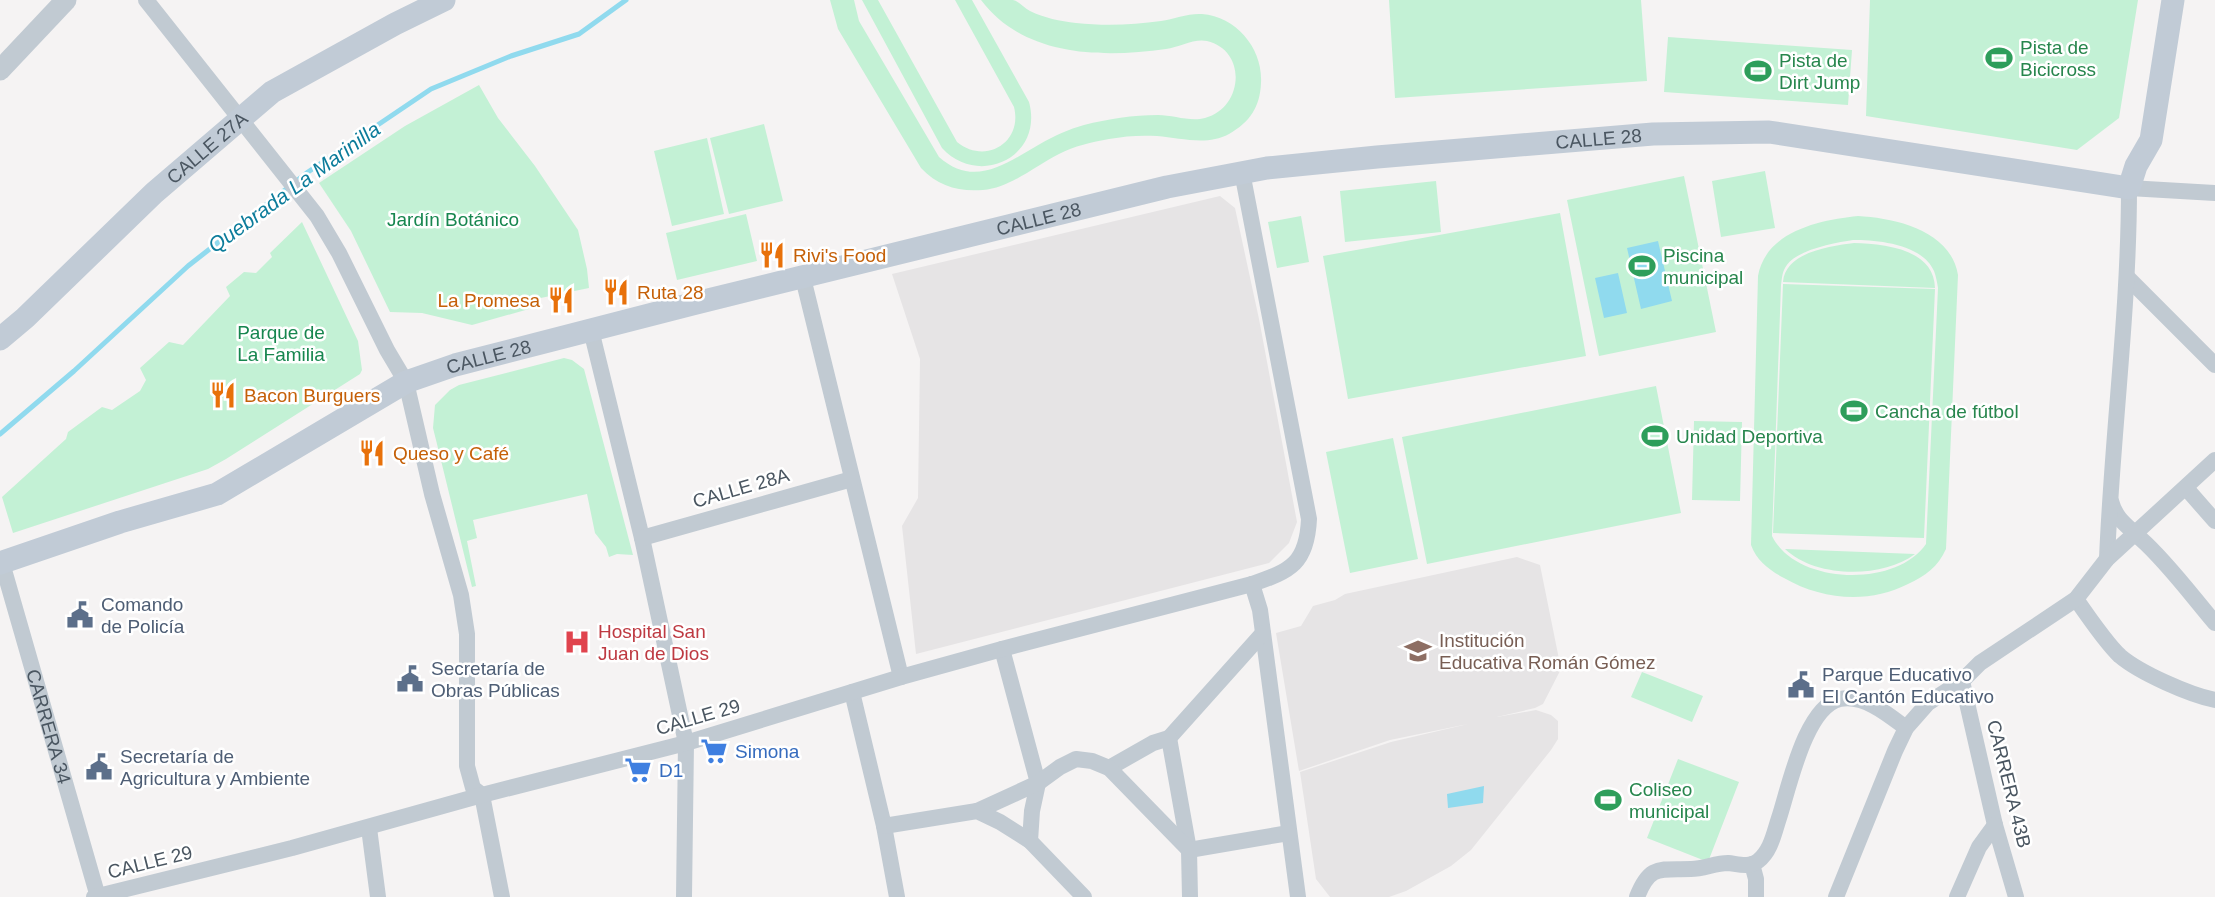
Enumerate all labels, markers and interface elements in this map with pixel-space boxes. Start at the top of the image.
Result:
place label: Pista de Bicicross [2020,37,2096,80]
sports icon: Pista de Bicicross [1984,43,2014,73]
place label: Pista de Dirt Jump [1779,50,1860,93]
sports icon: Pista de Dirt Jump [1743,56,1773,86]
street label: CALLE 27A [162,107,252,188]
water label: Quebrada La Marinilla [204,117,384,257]
street label: CALLE 28 [1555,124,1643,153]
street label: CALLE 28 [994,198,1083,239]
park label: Jardín Botánico [387,209,519,230]
restaurant icon: Rivi's Food [757,240,787,270]
place label: Rivi's Food [793,245,886,266]
place label: Piscina municipal [1663,245,1743,288]
sports icon: Piscina municipal [1627,251,1657,281]
restaurant icon: Ruta 28 [601,277,631,307]
place label: Ruta 28 [637,282,704,303]
restaurant icon: La Promesa [546,285,576,315]
place label: La Promesa [438,290,540,311]
park label: Parque de La Familia [237,322,325,365]
street label: CALLE 28 [443,335,533,378]
restaurant icon: Bacon Burguers [208,380,238,410]
place label: Bacon Burguers [244,385,380,406]
sports icon: Cancha de fútbol [1839,396,1869,426]
place label: Cancha de fútbol [1875,401,2019,422]
sports icon: Unidad Deportiva [1640,421,1670,451]
place label: Unidad Deportiva [1676,426,1823,447]
restaurant icon: Queso y Café [357,438,387,468]
place label: Queso y Café [393,443,509,464]
street label: CALLE 28A [690,464,792,512]
place label: Comando de Policía [101,594,185,637]
public building icon: Comando de Policía [65,600,95,630]
place label: Hospital San Juan de Dios [598,621,709,664]
hospital icon: Hospital San Juan de Dios [562,627,592,657]
place label: Institución Educativa Román Gómez [1439,630,1656,673]
school or university icon: Institución Educativa Román Gómez [1403,636,1433,666]
place label: Secretaría de Obras Públicas [431,658,560,701]
public building icon: Secretaría de Obras Públicas [395,664,425,694]
place label: Parque Educativo El Cantón Educativo [1822,664,1994,707]
street label: CARRERA 34 [23,667,76,787]
public building icon: Parque Educativo El Cantón Educativo [1786,670,1816,700]
street label: CALLE 29 [653,695,743,739]
street label: CARRERA 43B [1983,718,2035,850]
supermarket icon: Simona [699,736,729,766]
place label: Simona [735,741,800,762]
place label: Secretaría de Agricultura y Ambiente [120,746,310,789]
public building icon: Secretaría de Agricultura y Ambiente [84,752,114,782]
supermarket icon: D1 [623,755,653,785]
place label: D1 [659,760,683,781]
place label: Coliseo municipal [1629,779,1709,822]
sports icon: Coliseo municipal [1593,785,1623,815]
street label: CALLE 29 [105,841,195,883]

